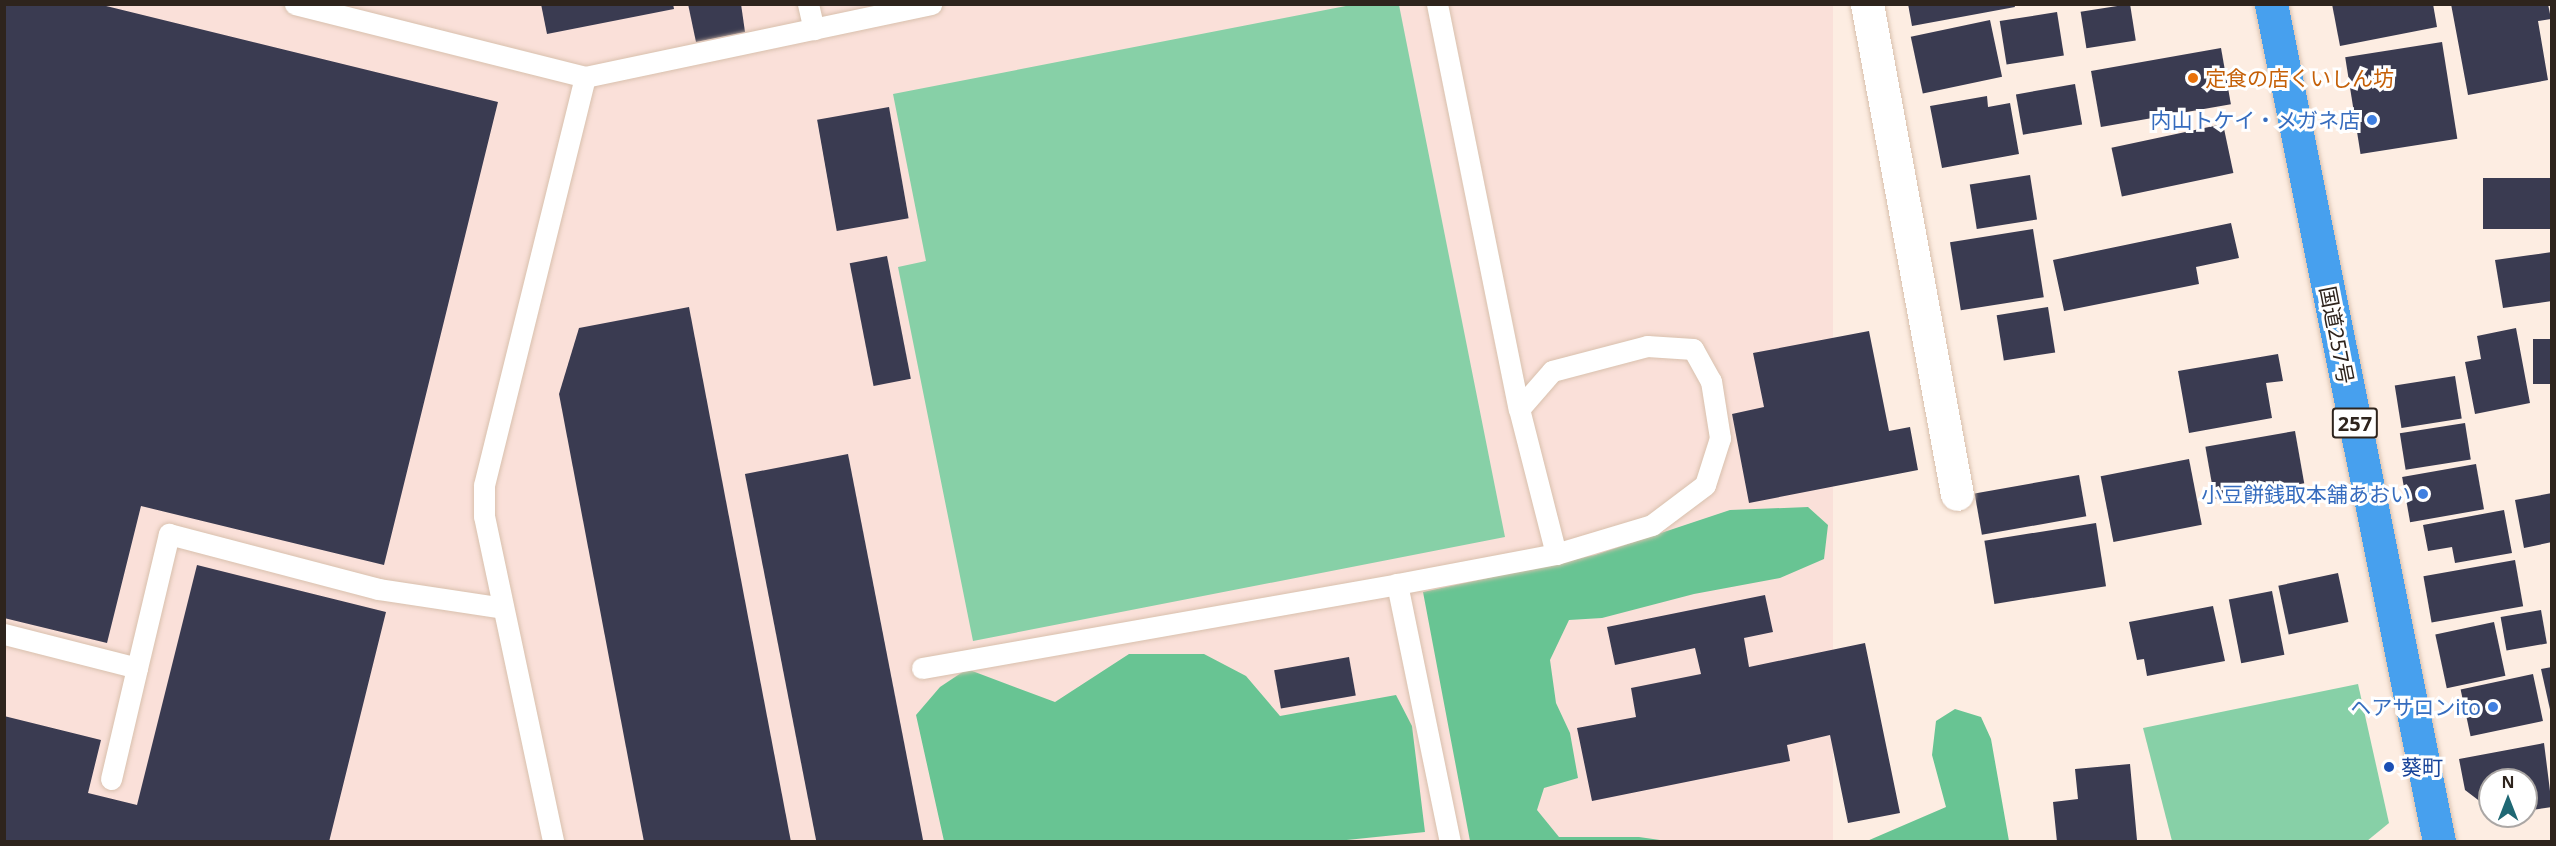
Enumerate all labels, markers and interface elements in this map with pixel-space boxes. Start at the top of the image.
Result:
place label: 定食の店くいしん坊 [2205,65,2394,91]
marker: 定食の店くいしん坊 [2186,71,2200,85]
place label: 内山トケイ・メガネ店 [2150,107,2360,133]
marker: 内山トケイ・メガネ店 [2365,113,2379,127]
street label: 国道257号 [2315,284,2359,386]
road number: 257 [2331,406,2379,440]
place label: 小豆餅銭取本舗あおい [2201,481,2411,507]
marker: 小豆餅銭取本舗あおい [2416,487,2430,501]
place label: ヘアサロンito [2350,694,2481,720]
marker: ヘアサロンito [2486,700,2500,714]
place label: 葵町 [2401,754,2443,780]
marker: 葵町 [2382,760,2396,774]
north arrow [2478,768,2538,828]
text: N [2501,771,2515,793]

